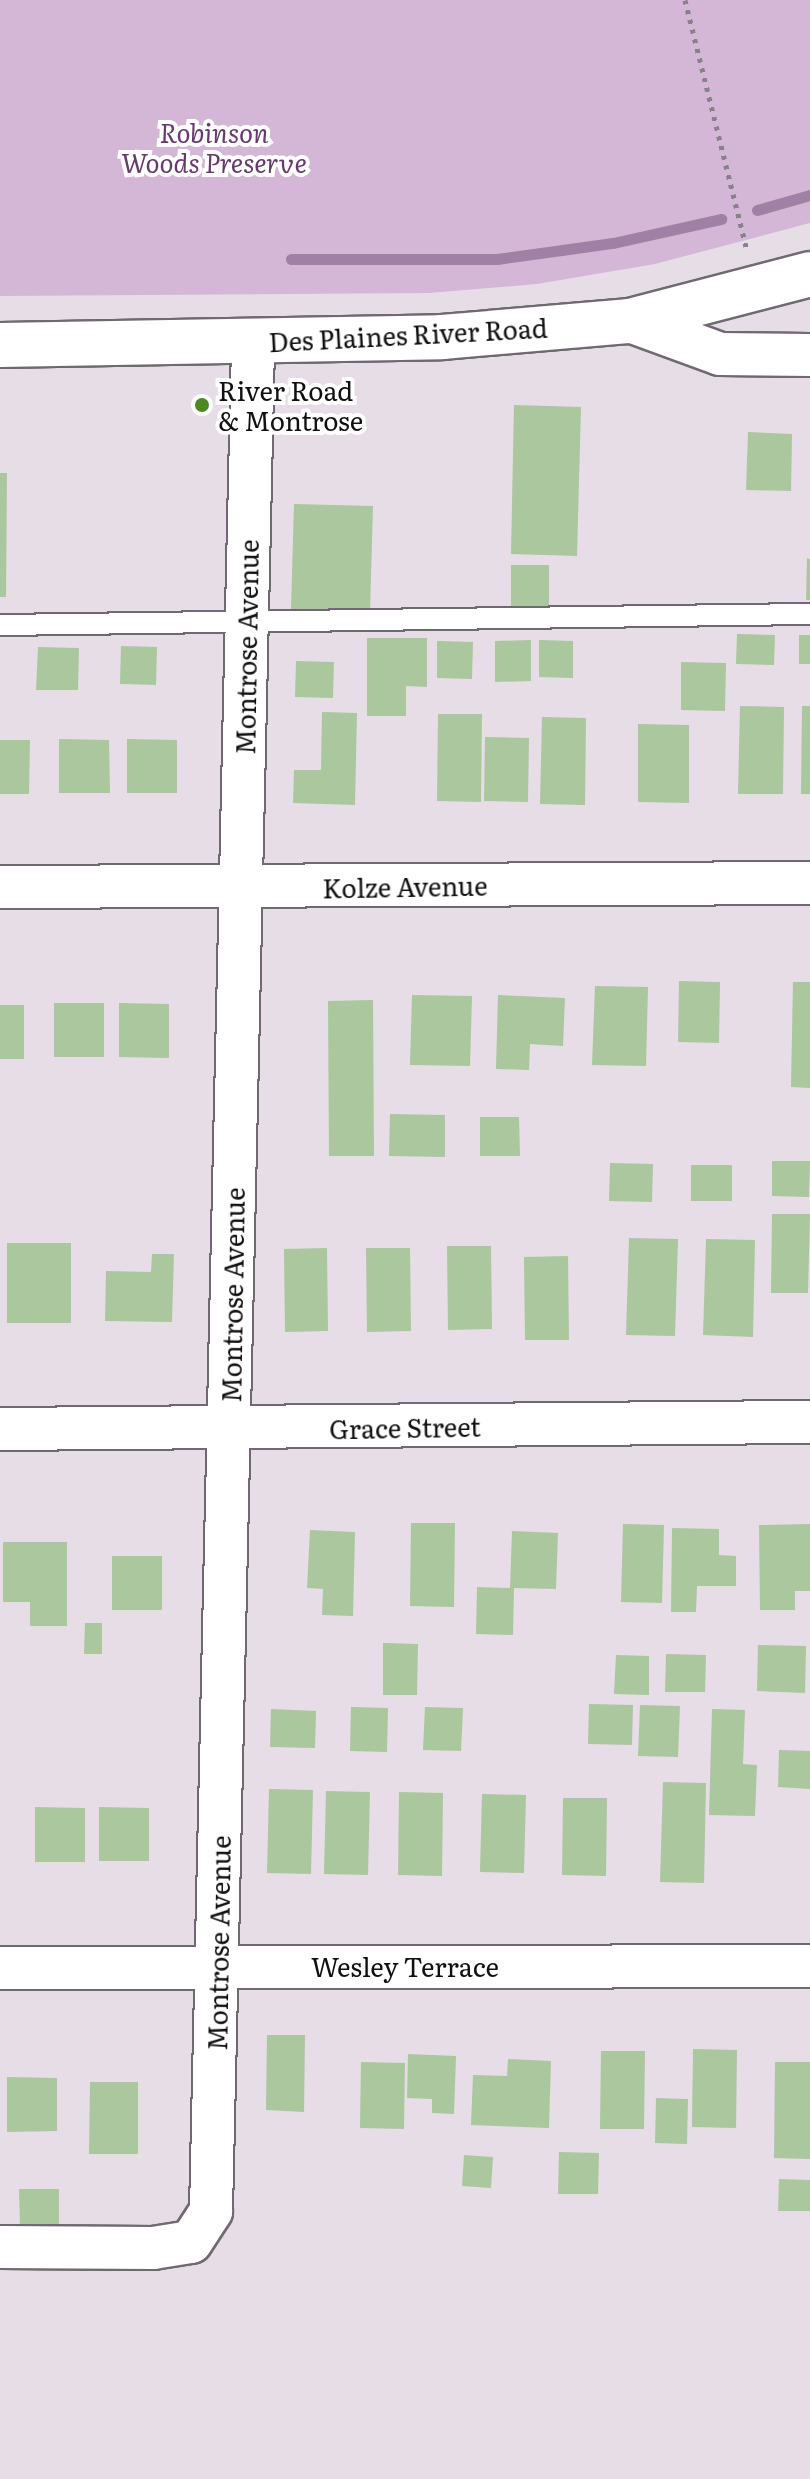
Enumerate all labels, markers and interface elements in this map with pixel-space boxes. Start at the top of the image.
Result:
park label: Robinson Woods Preserve [121,116,307,178]
street label: Des Plaines River Road [268,311,548,357]
place label: River Road & Montrose [218,374,363,436]
marker: River Road & Montrose [193,396,211,414]
street label: Montrose Avenue [229,539,263,755]
street label: Kolze Avenue [322,869,488,903]
street label: Montrose Avenue [215,1187,249,1403]
street label: Grace Street [329,1410,481,1444]
street label: Montrose Avenue [201,1835,235,2051]
street label: Wesley Terrace [311,1950,499,1982]

